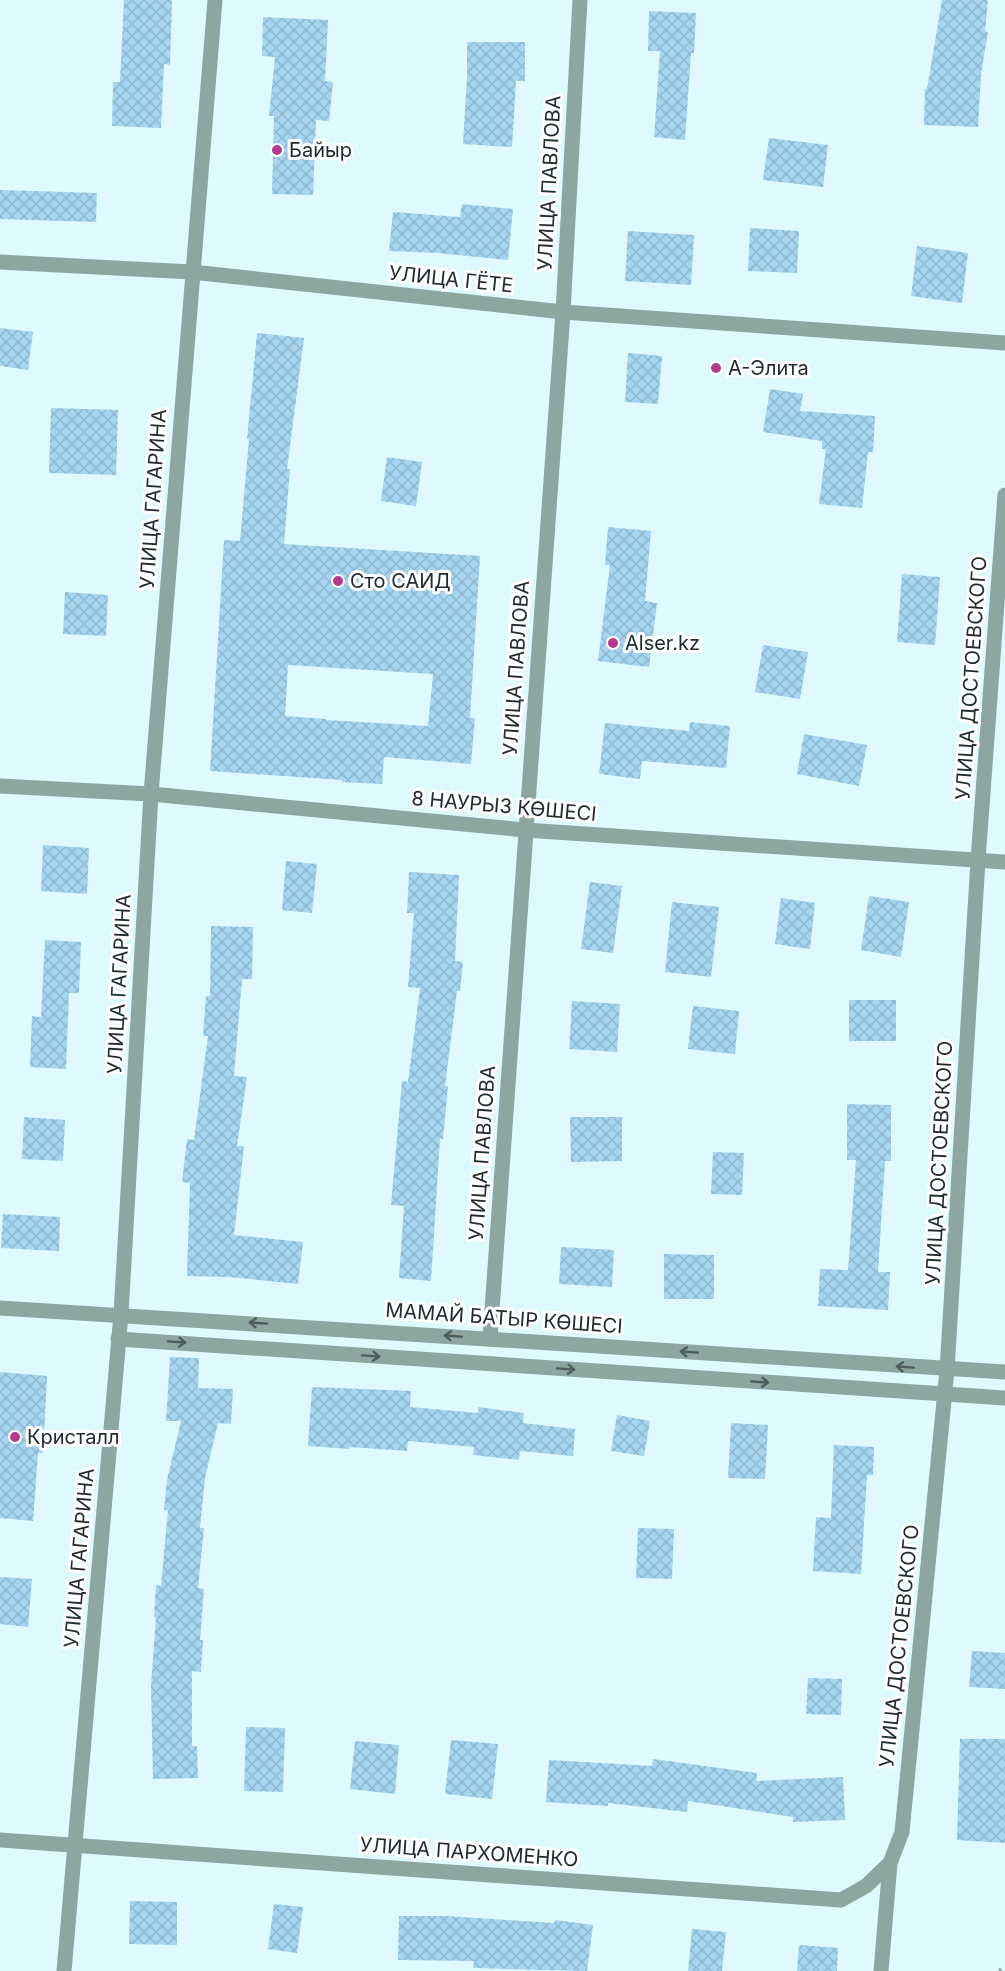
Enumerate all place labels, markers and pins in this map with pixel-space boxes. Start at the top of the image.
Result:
place label: Байыр [289,138,352,162]
marker: Байыр [270,143,284,157]
place label: А-Элита [728,356,809,380]
marker: А-Элита [709,361,723,375]
place label: Сто САИД [350,569,451,593]
marker: Сто САИД [331,574,345,588]
place label: Alser.kz [625,631,700,655]
marker: Alser.kz [606,636,620,650]
place label: Кристалл [27,1425,120,1449]
marker: Кристалл [8,1430,22,1444]

